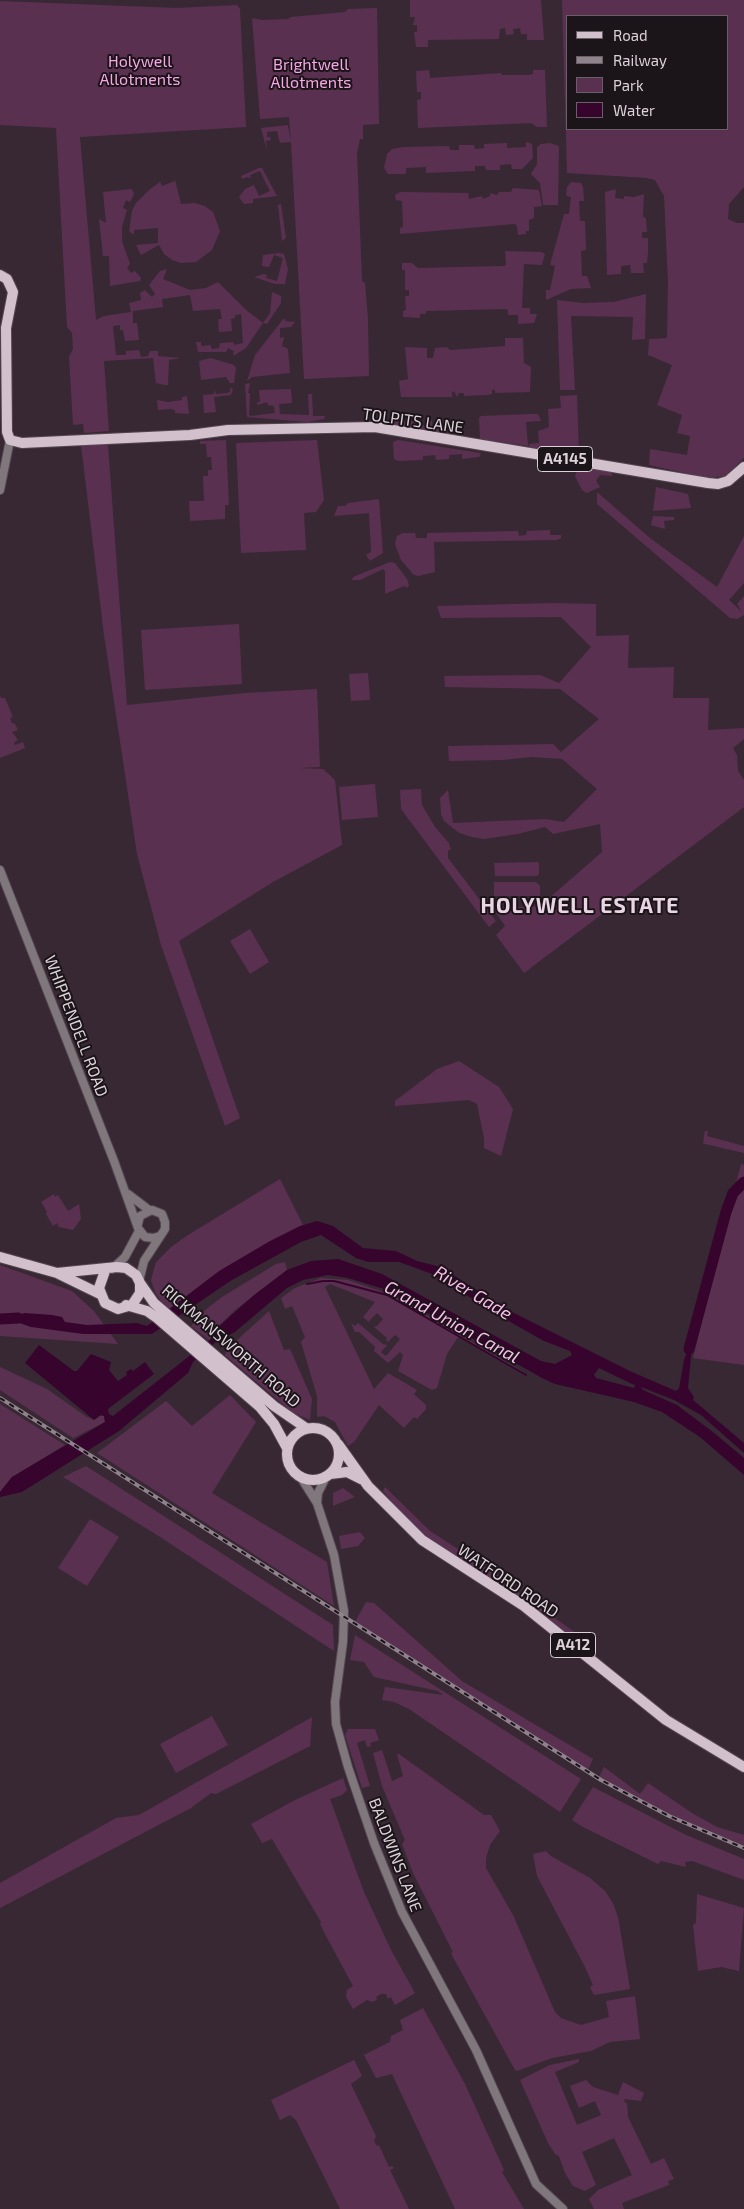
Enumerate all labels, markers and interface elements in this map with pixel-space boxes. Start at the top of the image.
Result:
legend [566,15,729,130]
text: Road [613,26,648,44]
text: Railway [613,51,667,69]
park label: Holywell Allotments [100,52,180,90]
park label: Brightwell Allotments [271,55,351,93]
text: Park [613,76,644,94]
text: Water [613,101,655,119]
street label: TOLPITS LANE [361,404,465,438]
road number: A4145 [538,446,592,472]
district label: HOLYWELL ESTATE [479,893,681,919]
street label: WHIPPENDELL ROAD [40,953,112,1099]
water label: River Gade [430,1261,516,1325]
water label: Grand Union Canal [381,1276,523,1368]
street label: RICKMANSWORTH ROAD [158,1281,304,1411]
street label: WATFORD ROAD [454,1540,562,1622]
road number: A412 [550,1632,596,1658]
street label: BALDWINS LANE [364,1795,426,1915]

